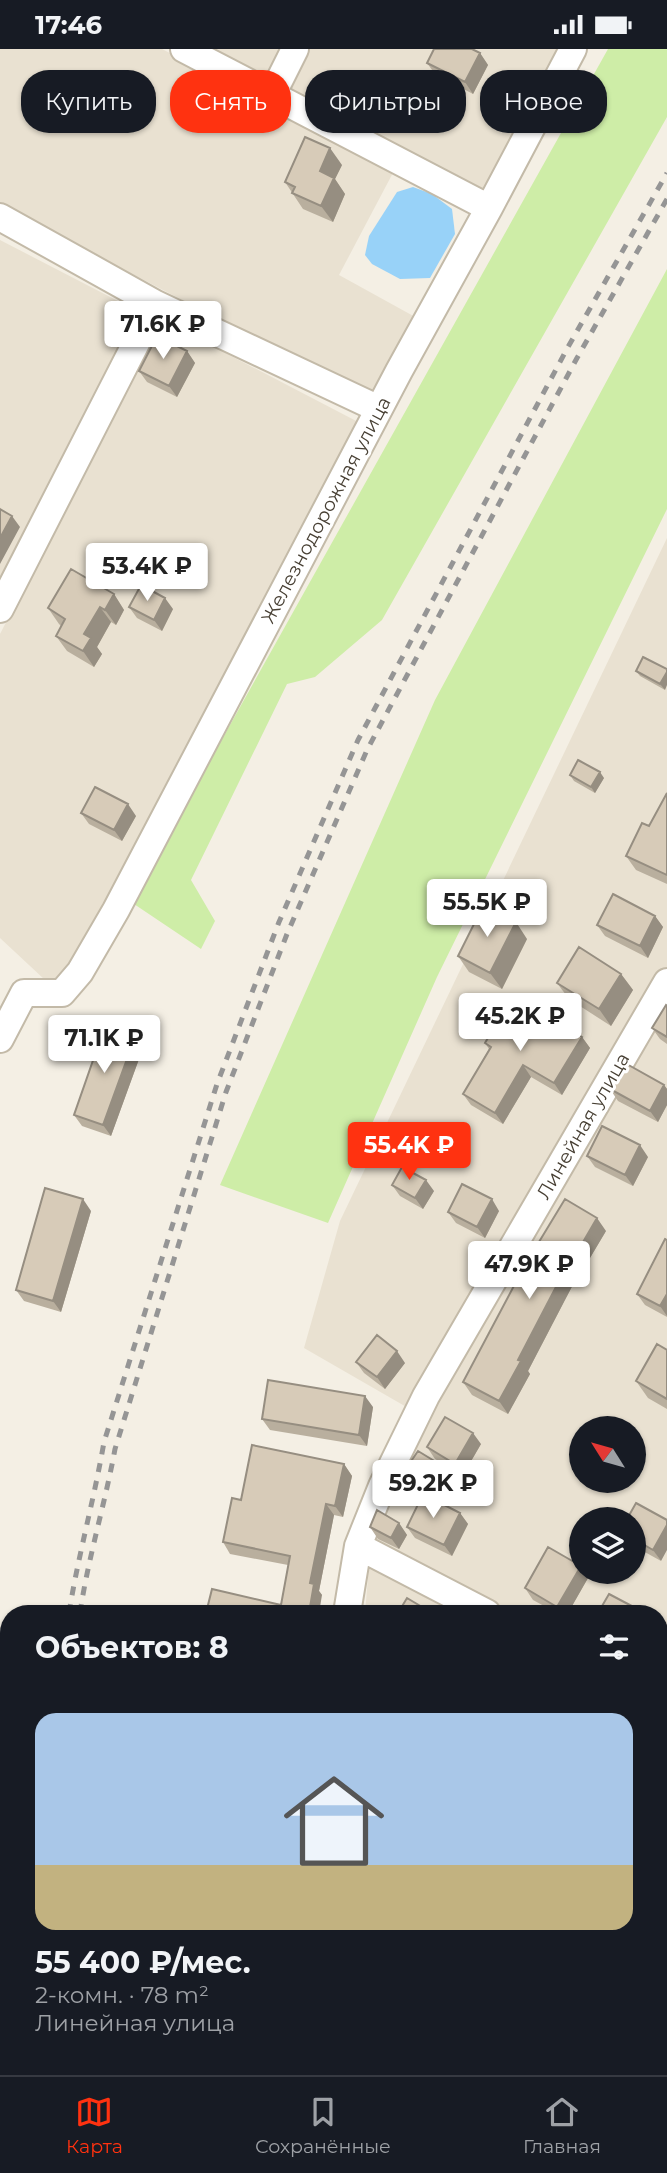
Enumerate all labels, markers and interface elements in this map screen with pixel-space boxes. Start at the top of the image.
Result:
text: 17:46 [35,9,102,41]
chip: Купить [21,70,156,133]
chip: Снять [170,70,291,133]
chip: Фильтры [305,70,466,133]
chip: Новое [480,70,607,133]
pin: 71.6K ₽ [98,301,228,361]
text: 71.6K ₽ [120,310,206,338]
street label: Железнодорожная улица [256,393,396,627]
pin: 53.4K ₽ [82,543,212,603]
text: 53.4K ₽ [102,552,192,580]
pin: 55.5K ₽ [422,879,552,939]
text: 55.5K ₽ [443,888,531,916]
pin: 45.2K ₽ [455,993,585,1053]
text: 45.2K ₽ [475,1002,565,1030]
pin: 71.1K ₽ [39,1016,169,1075]
text: 71.1K ₽ [64,1024,144,1052]
street label: Линейная улица [532,1049,634,1203]
pin: 55.4K ₽ [344,1123,474,1182]
text: 55.4K ₽ [364,1131,454,1159]
pin: 47.9K ₽ [464,1241,594,1301]
text: 47.9K ₽ [484,1250,574,1278]
north arrow [569,1416,646,1493]
map controls [569,1416,646,1584]
pin: 59.2K ₽ [368,1461,498,1520]
text: 59.2K ₽ [388,1469,478,1497]
button: layers [569,1507,646,1584]
icon: filters [595,1628,633,1666]
text: Объектов: 8 [35,1629,229,1666]
icon: home [271,1758,397,1884]
text: 55 400 ₽/мес. [35,1944,251,1981]
text: 2-комн. · 78 m² [35,1981,209,2009]
text: Линейная улица [35,2009,235,2037]
tab: Карта [66,2093,123,2158]
tab: Сохранённые [255,2093,391,2158]
tab: Главная [523,2093,601,2158]

